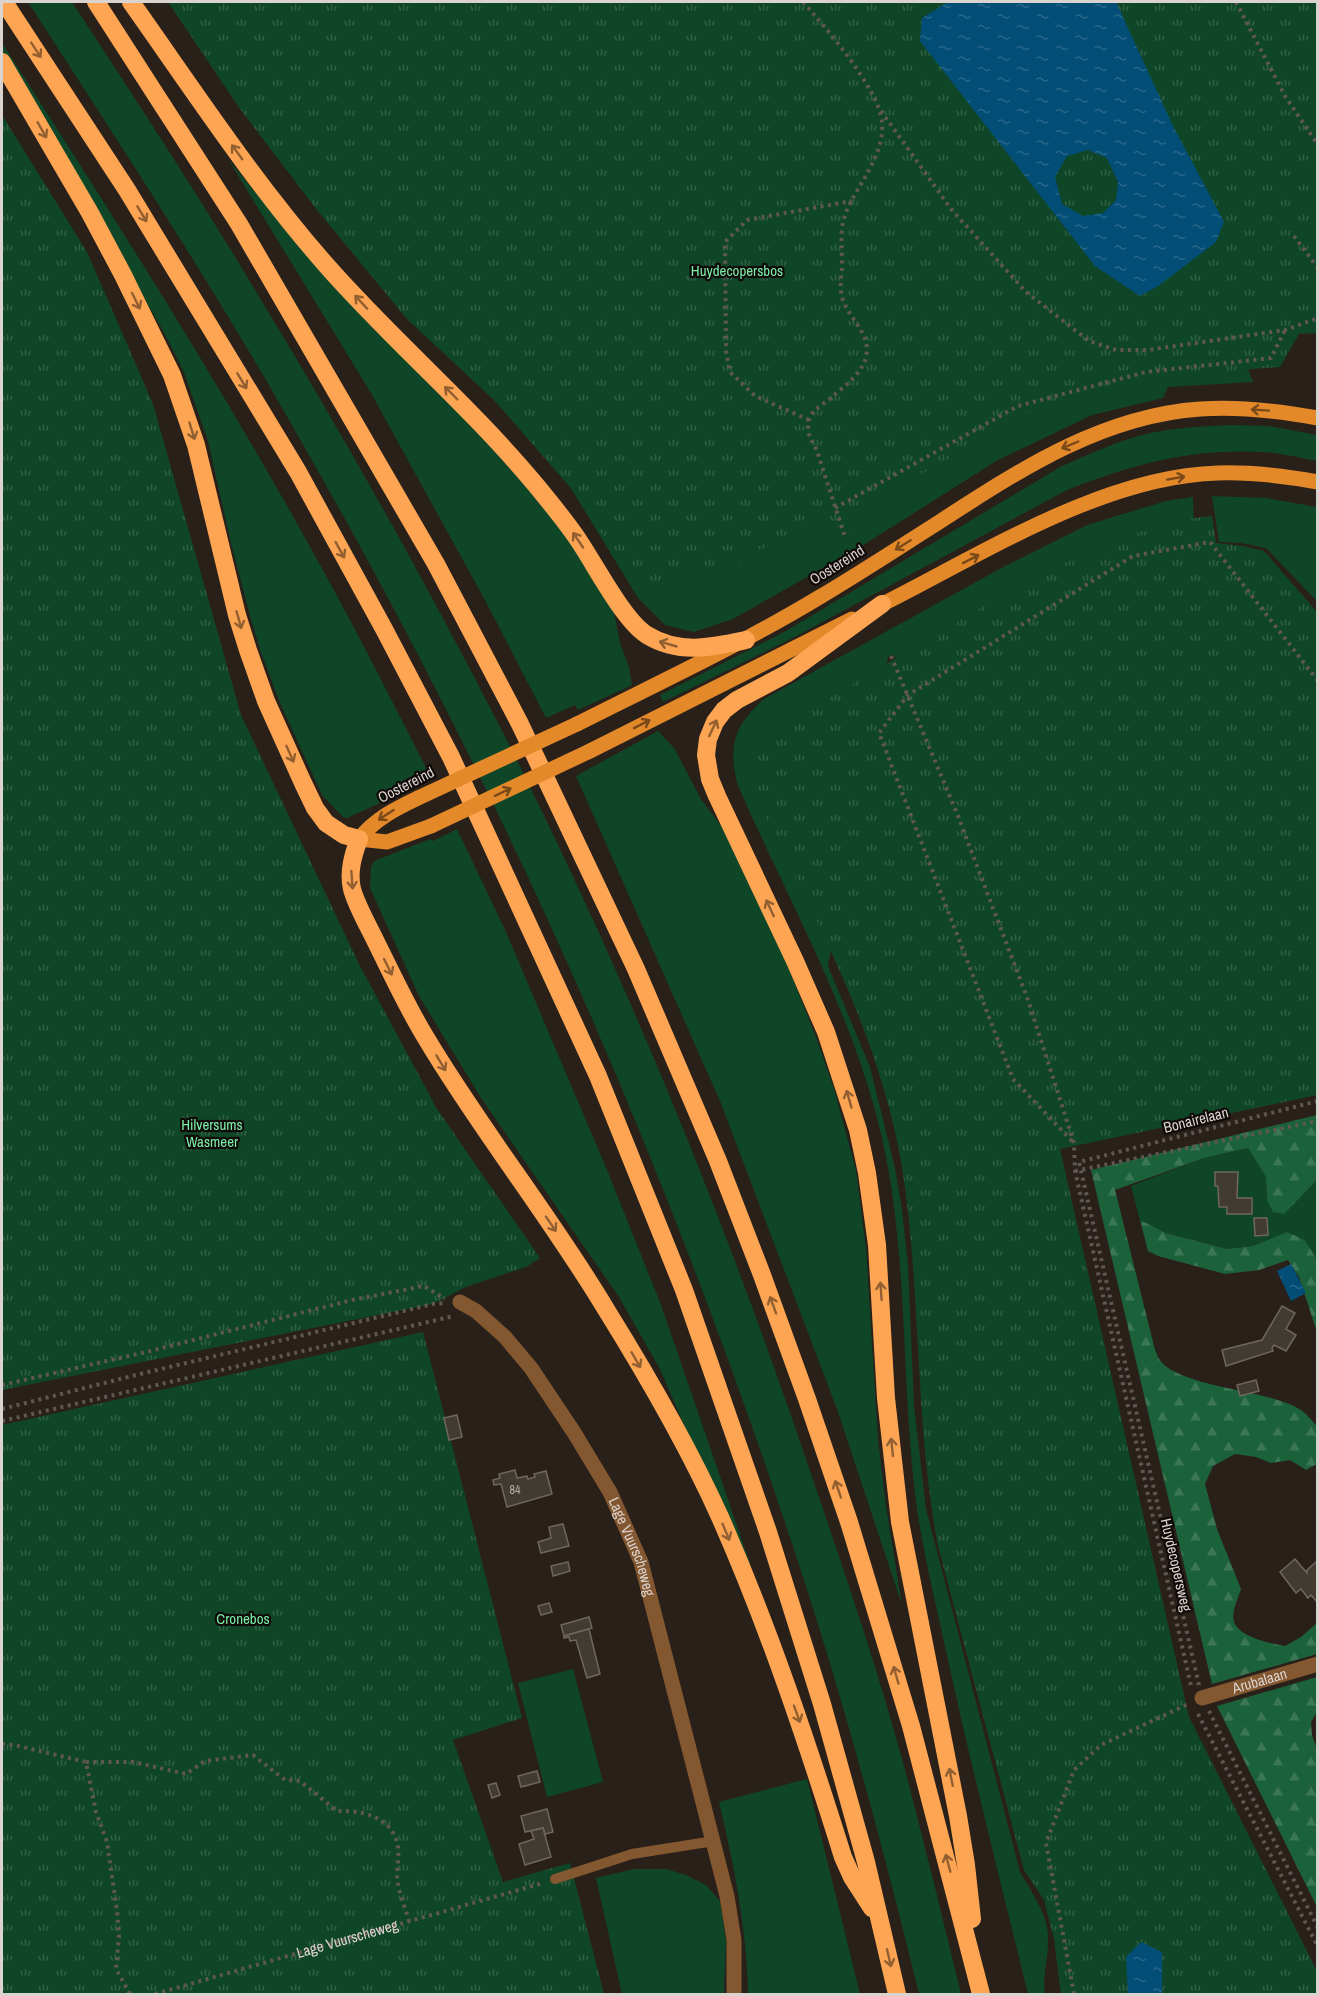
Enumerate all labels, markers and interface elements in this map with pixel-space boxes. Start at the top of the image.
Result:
one-way arrow [30,42,42,58]
one-way arrow [36,121,48,138]
one-way arrow [231,144,243,160]
one-way arrow [136,205,148,222]
park label: Huydecopersbos [691,260,783,281]
one-way arrow [130,291,142,309]
one-way arrow [353,295,368,310]
one-way arrow [237,372,249,389]
one-way arrow [443,386,458,401]
one-way arrow [1250,404,1270,415]
one-way arrow [187,421,198,440]
one-way arrow [1062,440,1080,451]
one-way arrow [1166,472,1185,483]
one-way arrow [572,532,585,549]
one-way arrow [895,539,912,551]
street label: Oostereind [805,540,868,590]
one-way arrow [335,541,347,558]
one-way arrow [962,553,979,565]
one-way arrow [234,610,245,629]
one-way arrow [659,637,678,649]
one-way arrow [632,718,650,730]
one-way arrow [707,720,719,738]
one-way arrow [285,745,296,763]
street label: Oostereind [374,761,438,808]
one-way arrow [494,786,512,798]
one-way arrow [378,809,395,821]
one-way arrow [347,870,358,890]
one-way arrow [764,899,776,917]
one-way arrow [383,957,394,975]
one-way arrow [435,1054,447,1071]
one-way arrow [843,1090,854,1109]
street label: Bonairelaan [1161,1101,1231,1138]
park label: Hilversums Wasmeer [181,1114,243,1152]
one-way arrow [545,1216,557,1232]
one-way arrow [875,1282,886,1302]
one-way arrow [767,1296,778,1315]
one-way arrow [631,1350,642,1368]
one-way arrow [886,1438,897,1458]
one-way arrow [832,1480,843,1499]
house number: 84 [510,1482,521,1498]
street label: Lage Vuurscheweg [604,1494,660,1599]
street label: Huydecopersweg [1156,1516,1197,1614]
one-way arrow [721,1523,732,1541]
park label: Cronebos [216,1608,270,1629]
street label: Arubalaan [1229,1663,1289,1699]
one-way arrow [890,1666,901,1685]
one-way arrow [793,1704,804,1723]
one-way arrow [945,1768,956,1788]
one-way arrow [942,1854,953,1873]
street label: Lage Vuurscheweg [294,1914,401,1963]
one-way arrow [884,1948,895,1968]

